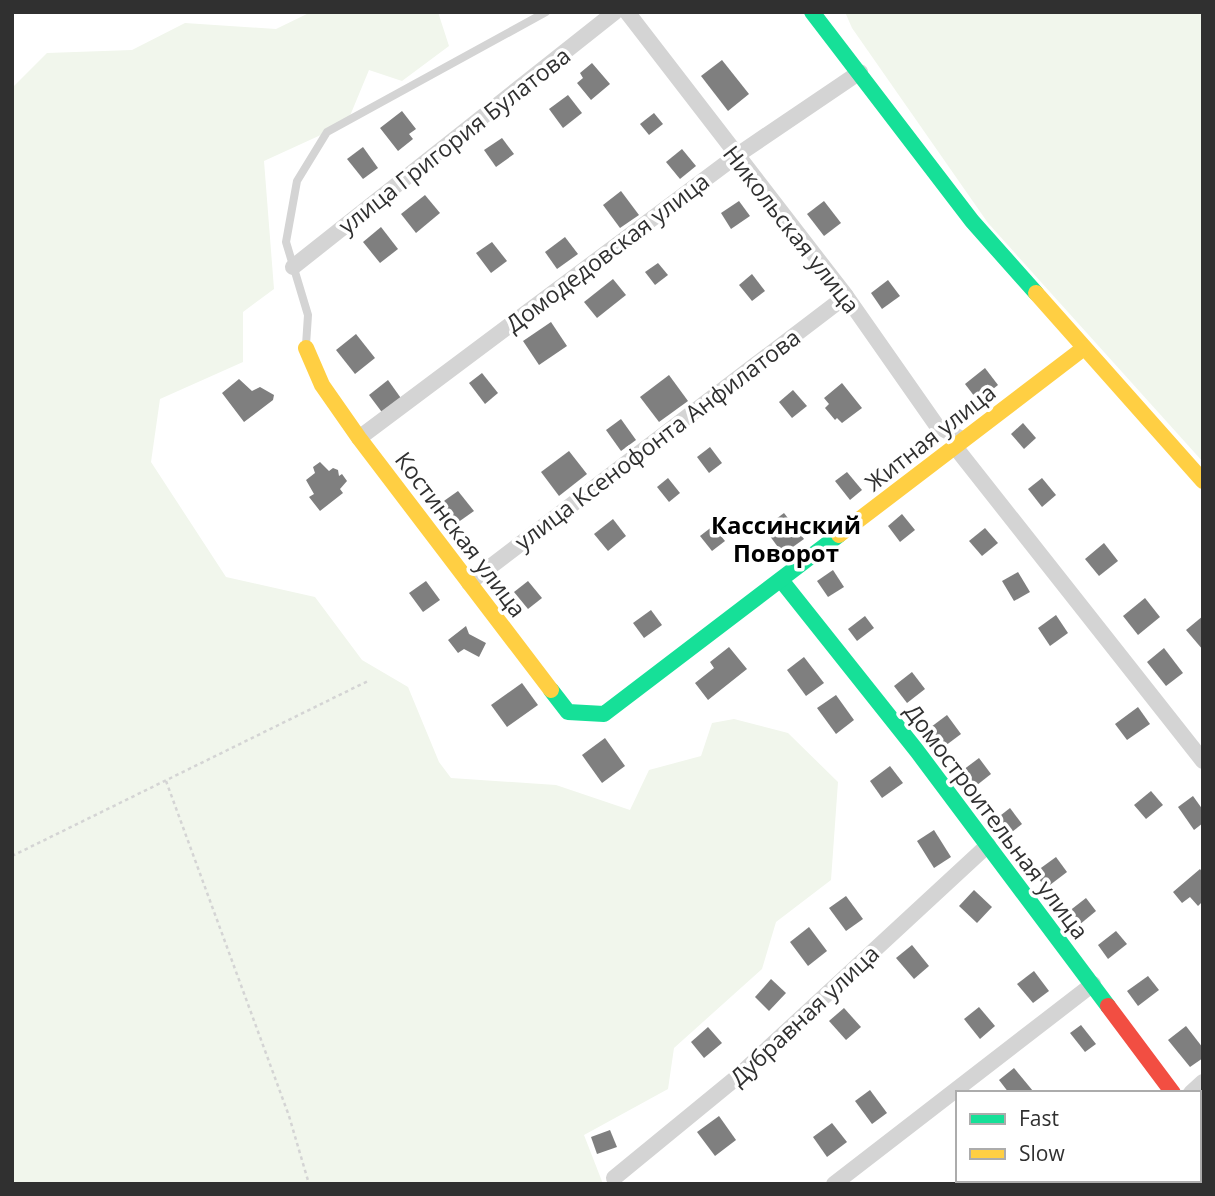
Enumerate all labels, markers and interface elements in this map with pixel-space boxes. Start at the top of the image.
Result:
street label: улица Григория Булатова [331,39,577,241]
street label: Никольская улица [716,138,868,320]
street label: Домодедовская улица [499,165,715,339]
street label: улица Ксенофонта Анфилатова [508,321,806,557]
street label: Житная улица [858,376,1002,498]
street label: Костинская улица [388,445,534,623]
district label: Кассинский Поворот [711,508,861,569]
street label: Домостроительная улица [898,697,1096,945]
street label: Дубравная улица [722,937,886,1093]
legend [956,1091,1201,1182]
text: Fast [1019,1104,1059,1132]
text: Slow [1019,1139,1065,1167]

